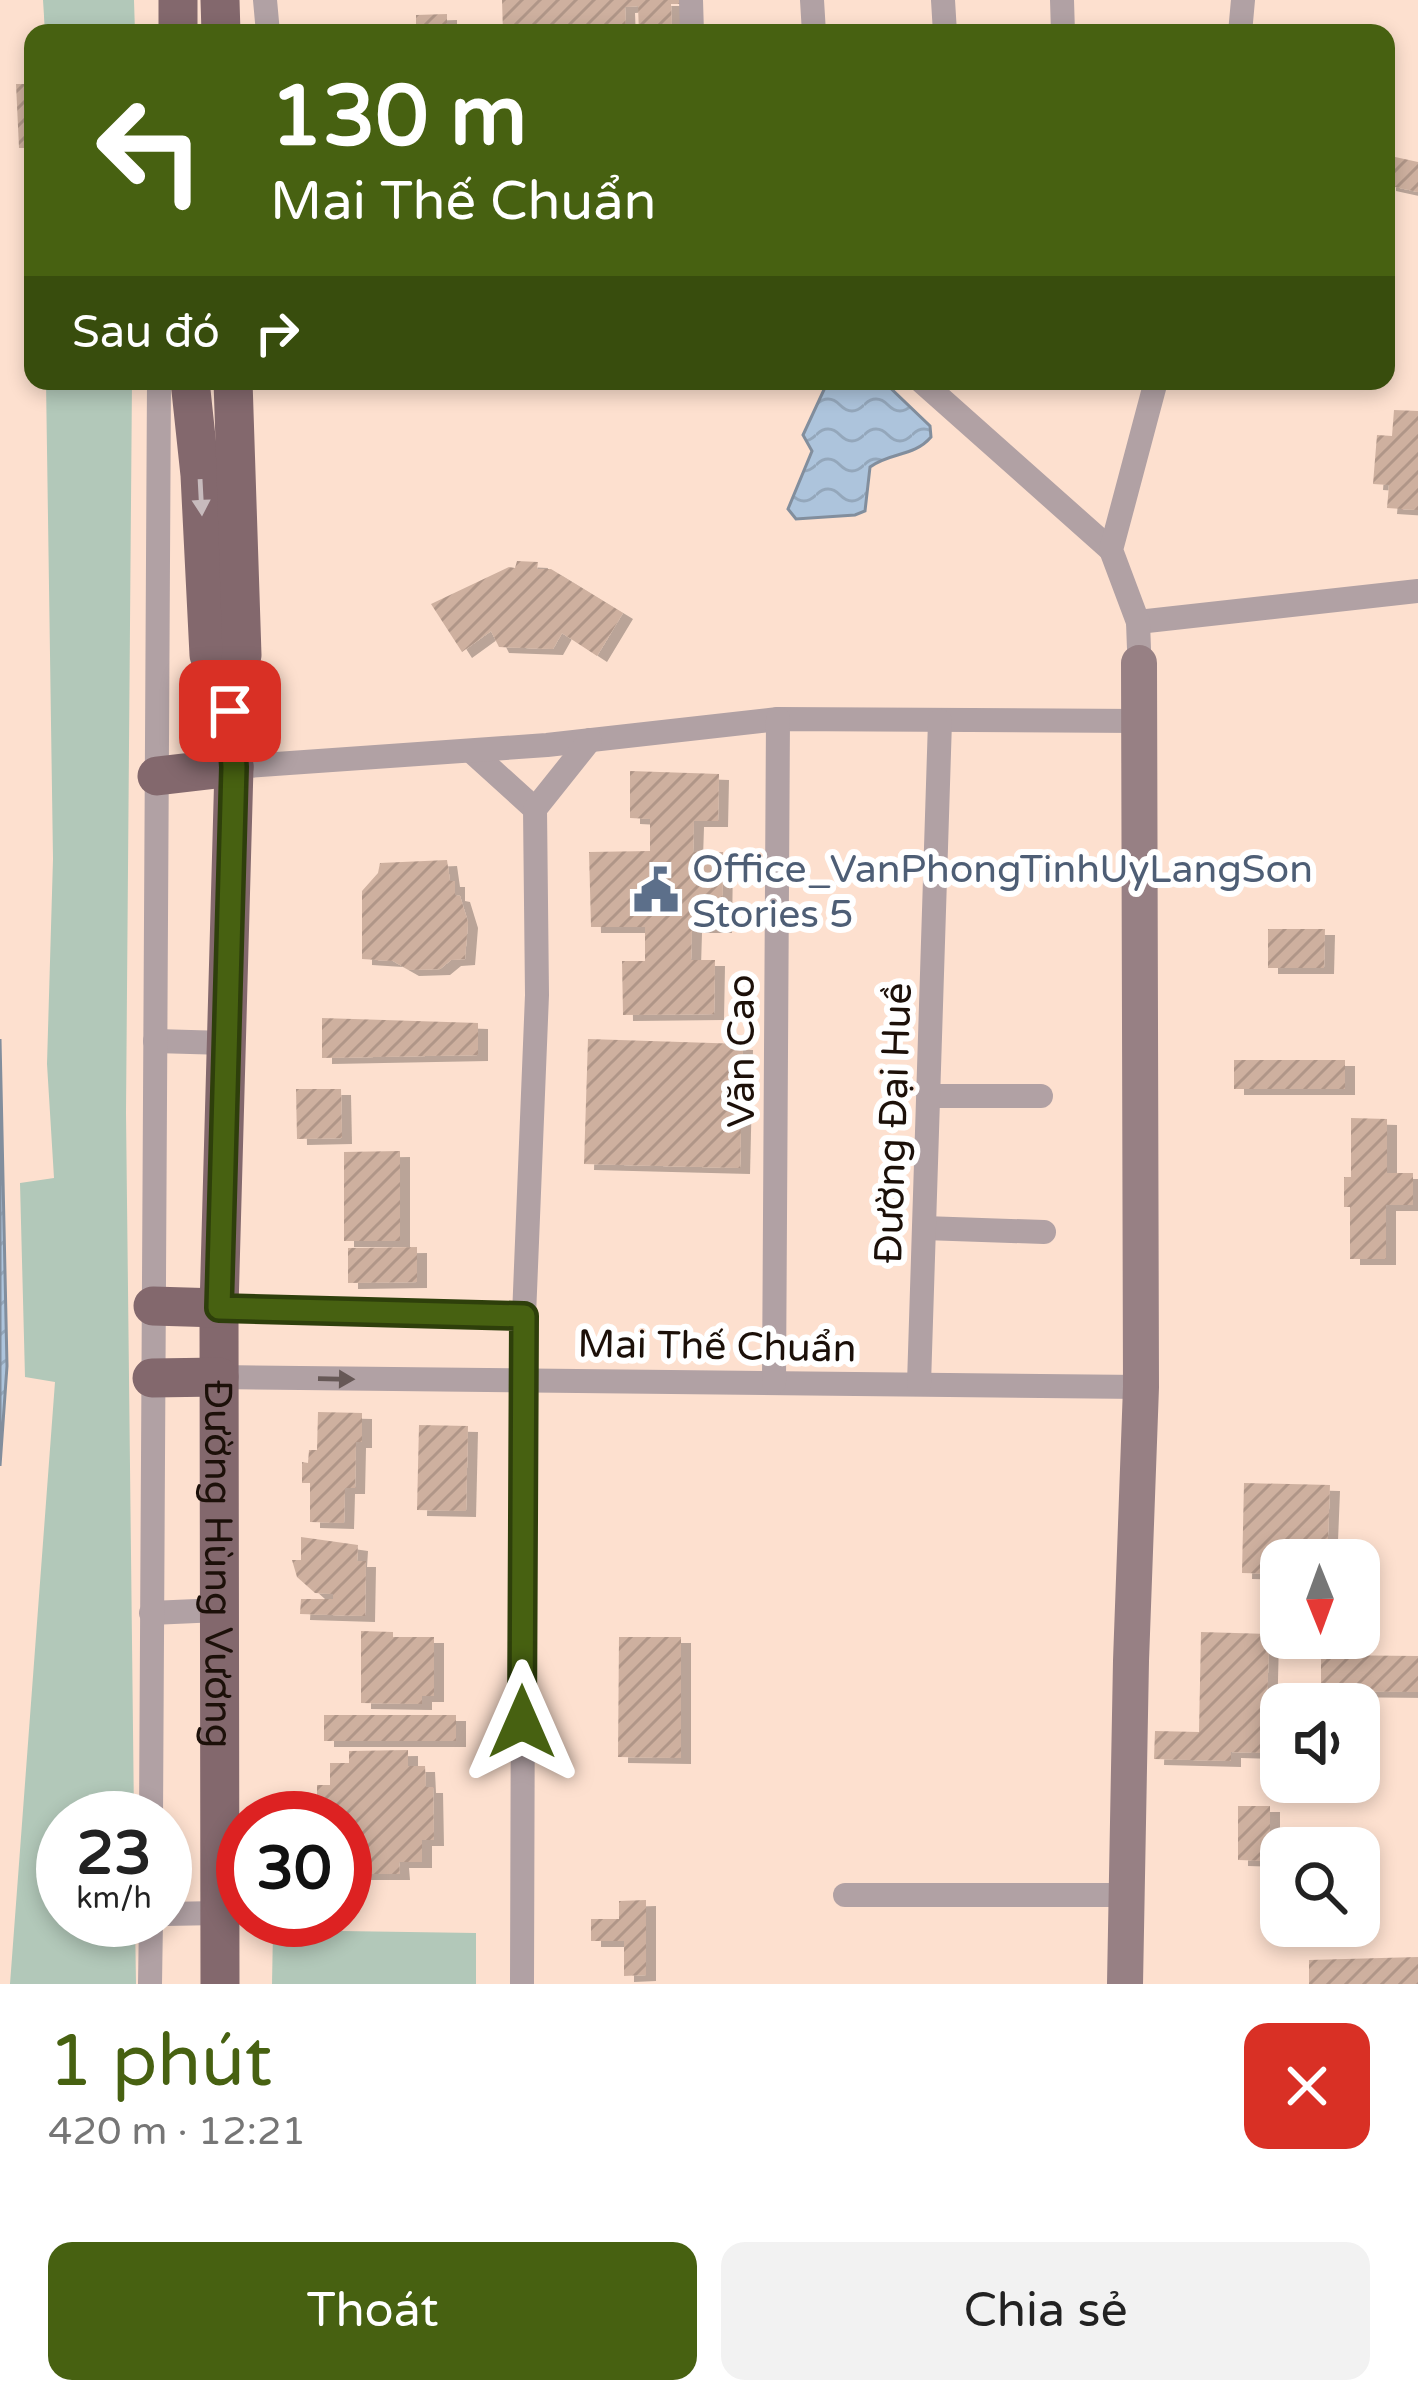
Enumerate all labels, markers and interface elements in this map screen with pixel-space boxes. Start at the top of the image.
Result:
text: 130 m [270,67,527,168]
icon: left [72,72,228,228]
text: Mai Thế Chuẩn [270,169,656,234]
icon: right [244,300,310,366]
text: Sau đó [72,306,220,360]
one-way arrow [192,479,211,517]
pin [179,660,281,762]
icon: arrive [197,678,263,744]
place label: Office_VanPhongTinhUyLangSon Stories 5 [692,846,1313,938]
public building icon: Office_VanPhongTinhUyLangSon Stories 5 [631,865,681,915]
street label: Văn Cao [718,974,765,1128]
street label: Đường Đại Huề [865,982,922,1264]
street label: Mai Thế Chuẩn [577,1321,857,1372]
one-way arrow [318,1369,356,1388]
street label: Đường Hùng Vương [194,1380,242,1748]
north arrow [1260,1539,1380,1659]
map controls [1260,1539,1380,1947]
position arrow [459,1659,585,1785]
button: sound [1260,1683,1380,1803]
speed limit sign: 30 [216,1791,372,1947]
text: 23 [76,1818,152,1890]
button: search [1260,1827,1380,1947]
text: km/h [76,1880,152,1917]
text: 1 phút [48,2019,272,2106]
button: close [1244,2023,1370,2149]
text: 420 m · 12:21 [48,2108,306,2155]
button: Thoát [48,2242,697,2380]
button: Chia sẻ [721,2242,1370,2380]

